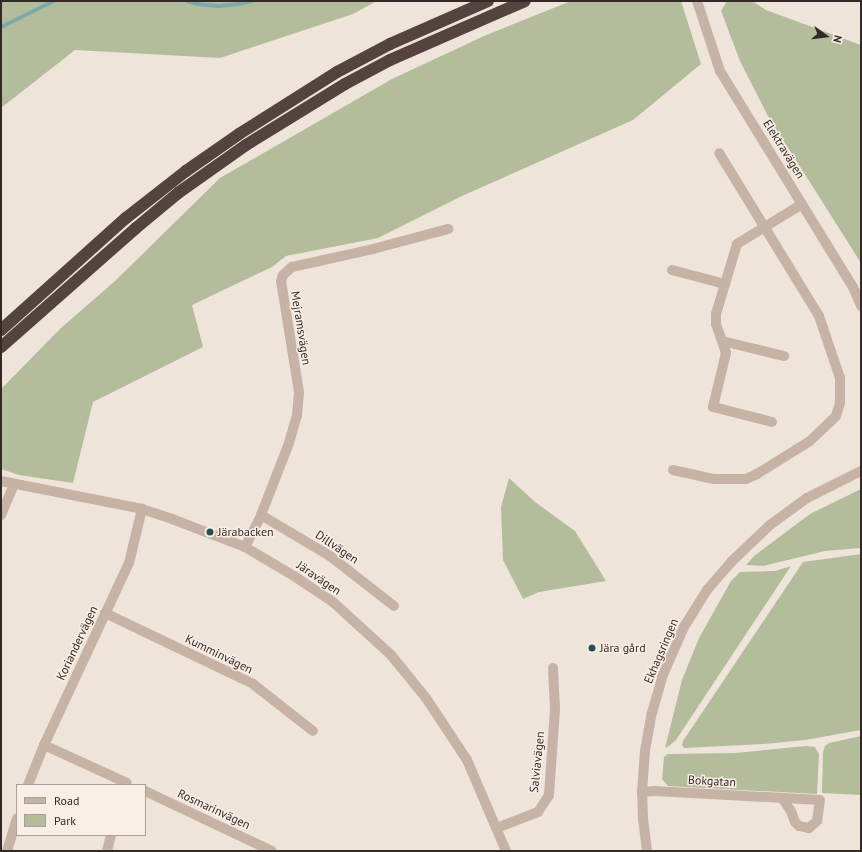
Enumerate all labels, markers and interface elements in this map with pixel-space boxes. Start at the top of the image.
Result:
north arrow [806,16,846,56]
text: N [830,34,845,44]
street label: Elektravägen [760,117,808,181]
street label: Mejramsvägen [288,290,314,366]
place label: Järabacken [218,525,274,539]
marker: Järabacken [205,527,215,537]
street label: Dillvägen [313,527,361,567]
street label: Järavägen [294,558,344,598]
street label: Koriandervägen [53,603,101,683]
street label: Ekhagsringen [641,616,681,686]
street label: Kumminvägen [183,631,255,677]
place label: Jära gård [600,641,646,655]
marker: Jära gård [587,643,597,653]
street label: Salviavägen [527,731,547,793]
street label: Bokgatan [688,773,736,789]
legend [16,784,146,836]
street label: Rosmarinvägen [175,786,253,832]
text: Road [54,793,79,808]
text: Park [54,813,76,828]

